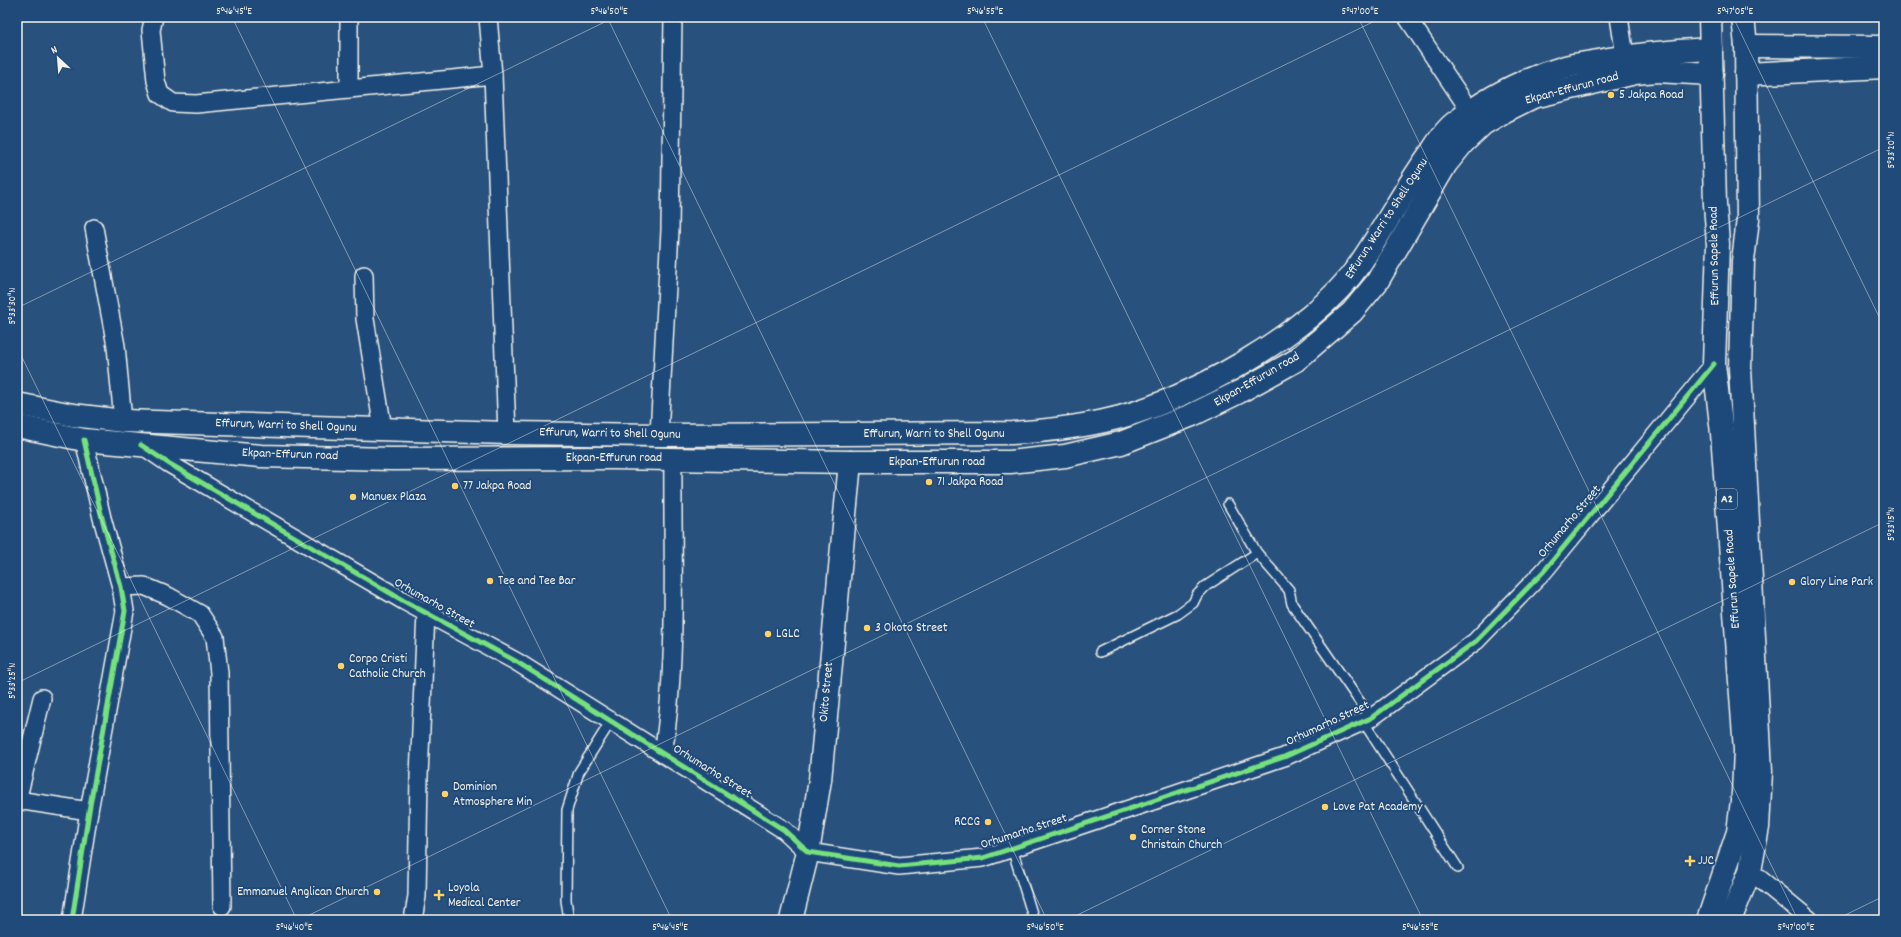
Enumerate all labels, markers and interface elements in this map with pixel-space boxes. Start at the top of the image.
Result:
text: 5°46'45"E [216,5,252,19]
text: 5°46'50"E [590,5,628,19]
text: 5°46'55"E [967,5,1004,19]
text: 5°47'00"E [1342,5,1379,19]
text: 5°47'05"E [1717,5,1753,19]
north arrow [38,38,78,78]
text: N [49,42,61,59]
street label: Ekpan-Effurun road [1523,67,1621,111]
place label: 5 Jakpa Road [1619,86,1684,105]
marker: 5 Jakpa Road [1606,90,1616,100]
text: 5°33'20"N [1885,131,1899,169]
street label: Effurun, Warri to Shell Ogunu [1341,155,1433,283]
street label: Effurun Sapele Road [1705,206,1725,306]
text: 5°33'30"N [6,287,20,325]
street label: Ekpan-Effurun road [1211,348,1303,412]
street label: Effurun, Warri to Shell Ogunu [215,414,357,438]
street label: Effurun, Warri to Shell Ogunu [539,423,681,445]
street label: Effurun, Warri to Shell Ogunu [863,425,1005,444]
street label: Ekpan-Effurun road [242,444,338,466]
street label: Ekpan-Effurun road [566,449,662,468]
street label: Ekpan-Effurun road [889,453,985,472]
place label: 71 Jakpa Road [937,473,1003,492]
place label: 77 Jakpa Road [463,477,531,496]
marker: 71 Jakpa Road [924,477,934,487]
marker: 77 Jakpa Road [450,481,460,491]
street label: Orhumarho Street [1534,481,1606,563]
place label: Manuex Plaza [361,488,427,507]
road number: A2 [1717,489,1737,509]
marker: Manuex Plaza [348,492,358,502]
text: 5°33'15"N [1885,507,1899,541]
street label: Effurun Sapele Road [1720,529,1746,629]
place label: Tee and Tee Bar [498,572,576,591]
place label: Glory Line Park [1800,573,1873,592]
street label: Orhumarho Street [390,574,478,634]
marker: Tee and Tee Bar [485,576,495,586]
marker: Glory Line Park [1787,577,1797,587]
place label: 3 Okoto Street [875,619,948,638]
marker: 3 Okoto Street [862,623,872,633]
place label: LGLC [776,625,800,644]
marker: LGLC [763,629,773,639]
place label: Corpo Cristi Catholic Church [349,650,426,684]
marker: Corpo Cristi Catholic Church [336,661,346,671]
street label: Okito Street [815,661,839,723]
text: 5°33'25"N [6,663,20,699]
street label: Orhumarho Street [1283,696,1373,752]
street label: Orhumarho Street [669,740,755,804]
place label: Dominion Atmosphere Min [453,778,532,812]
marker: Dominion Atmosphere Min [440,789,450,799]
place label: Love Pat Academy [1333,798,1423,817]
marker: Love Pat Academy [1320,802,1330,812]
street label: Orhumarho Street [978,809,1070,855]
place label: RCCG [954,813,980,832]
marker: RCCG [983,817,993,827]
place label: Corner Stone Christain Church [1141,821,1222,855]
marker: Corner Stone Christain Church [1128,832,1138,842]
place label: JJC [1698,852,1714,871]
marker: JJC [1685,856,1695,866]
place label: Loyola Medical Center [448,879,521,913]
place label: Emmanuel Anglican Church [237,883,369,902]
marker: Emmanuel Anglican Church [372,887,382,897]
marker: Loyola Medical Center [433,889,445,901]
text: 5°46'40"E [276,921,313,935]
text: 5°46'45"E [652,921,688,935]
text: 5°46'50"E [1026,921,1064,935]
text: 5°46'55"E [1402,921,1439,935]
text: 5°47'00"E [1778,921,1815,935]

